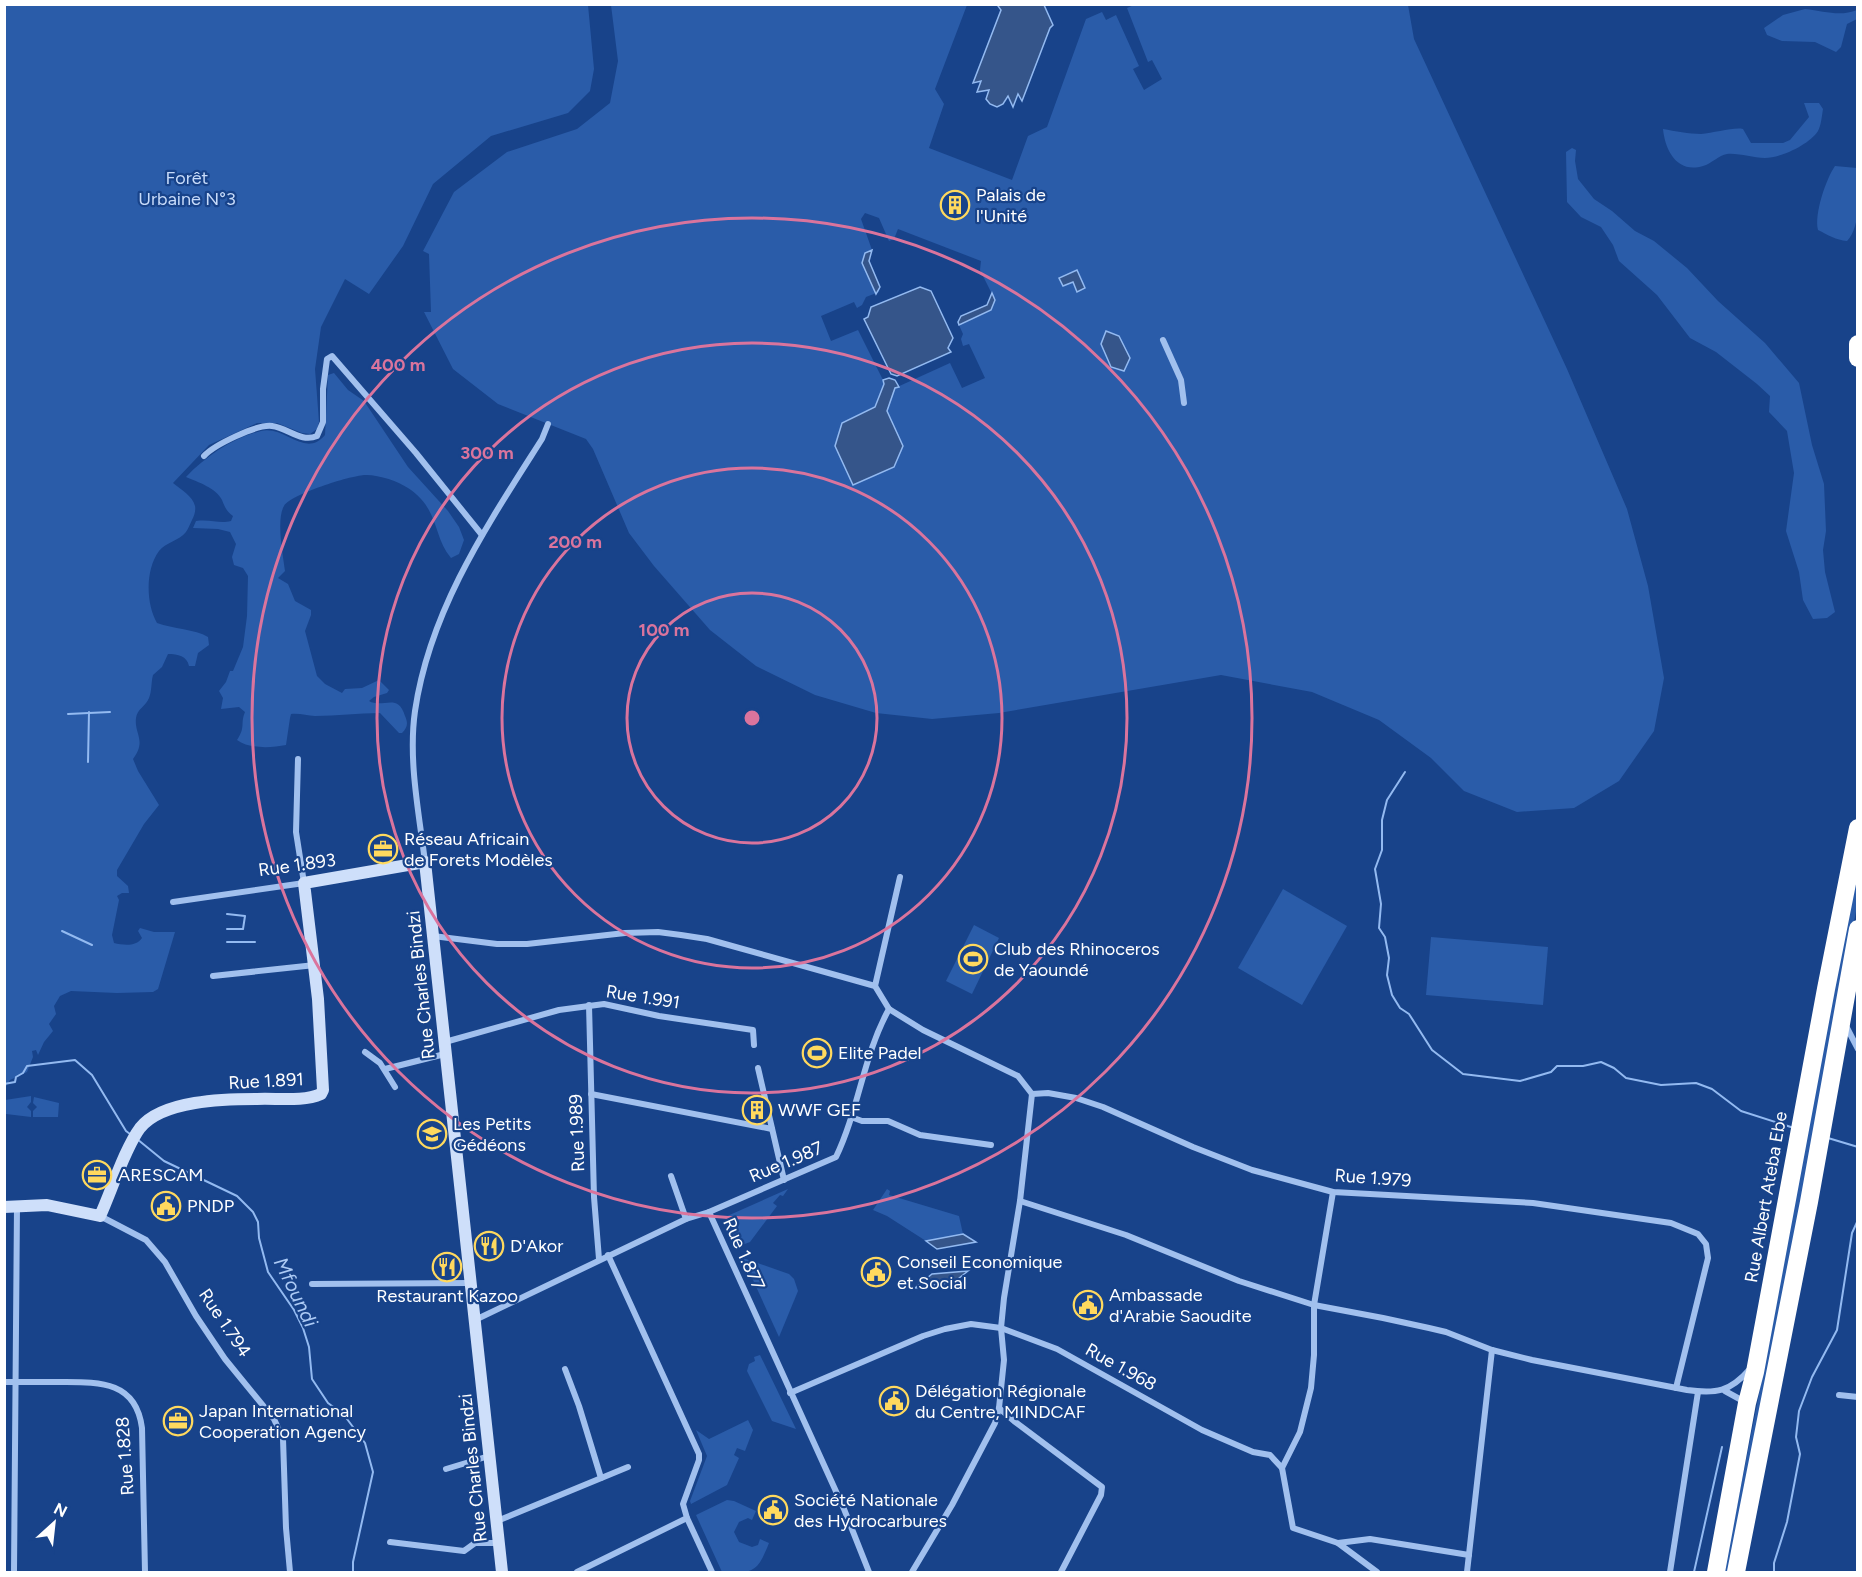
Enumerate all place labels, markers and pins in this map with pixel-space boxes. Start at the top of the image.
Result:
place label: Palais de l'Unité [976,184,1046,227]
building icon: Palais de l'Unité [939,189,971,221]
centre of rings [742,708,762,728]
place label: Réseau Africain de Forets Modèles [404,828,553,871]
office icon: Réseau Africain de Forets Modèles [367,833,399,865]
place label: Club des Rhinoceros de Yaoundé [994,938,1160,981]
sports icon: Club des Rhinoceros de Yaoundé [957,943,989,975]
sports icon: Elite Padel [801,1037,833,1069]
place label: Elite Padel [838,1042,922,1064]
building icon: WWF GEF [741,1094,773,1126]
place label: WWF GEF [778,1099,861,1121]
place label: Les Petits Gédéons [453,1113,531,1156]
school or university icon: Les Petits Gédéons [416,1118,448,1150]
office icon: ARESCAM [81,1159,113,1191]
place label: ARESCAM [118,1164,204,1186]
public building icon: PNDP [150,1190,182,1222]
place label: PNDP [187,1195,234,1217]
restaurant icon: D'Akor [473,1230,505,1262]
place label: D'Akor [510,1235,563,1257]
restaurant icon: Restaurant Kazoo [431,1251,463,1283]
place label: Conseil Economique et Social [897,1251,1063,1294]
public building icon: Conseil Economique et Social [860,1256,892,1288]
place label: Ambassade d'Arabie Saoudite [1109,1284,1252,1327]
place label: Restaurant Kazoo [376,1285,518,1307]
public building icon: Ambassade d'Arabie Saoudite [1072,1289,1104,1321]
place label: Délégation Régionale du Centre, MINDCAF [915,1380,1086,1423]
public building icon: Délégation Régionale du Centre, MINDCAF [878,1385,910,1417]
place label: Japan International Cooperation Agency [199,1400,366,1443]
office icon: Japan International Cooperation Agency [162,1405,194,1437]
place label: Société Nationale des Hydrocarbures [794,1489,947,1532]
public building icon: Société Nationale des Hydrocarbures [757,1494,789,1526]

